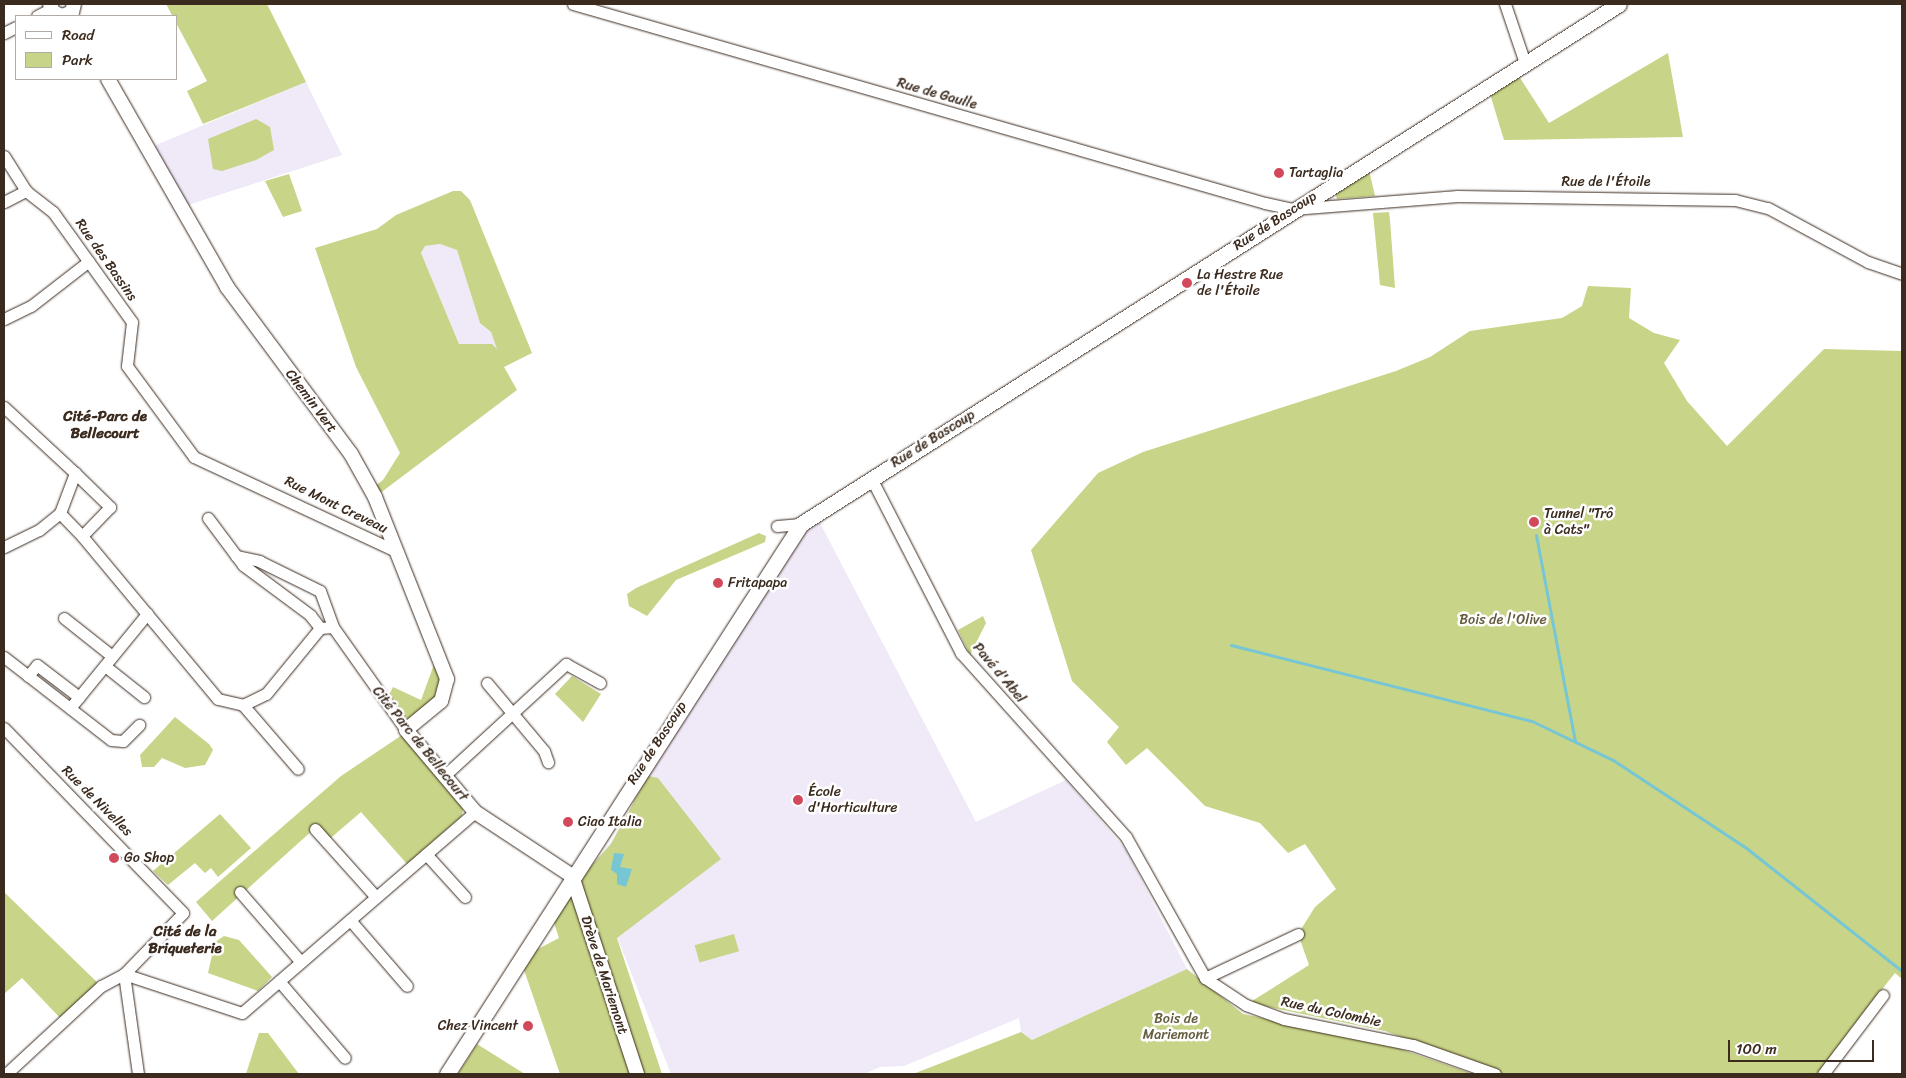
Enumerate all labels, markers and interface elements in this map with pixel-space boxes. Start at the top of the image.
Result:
legend [15,15,178,80]
text: Road [62,22,94,48]
text: Park [62,47,93,73]
street label: Rue de Gaulle [895,74,979,114]
place label: Tartaglia [1289,165,1343,181]
marker: Tartaglia [1273,167,1285,179]
street label: Rue de l'Étoile [1561,174,1651,190]
street label: Rue de Bascoup [1230,188,1320,254]
street label: Rue des Bassins [71,215,141,305]
place label: La Hestre Rue de l'Étoile [1197,267,1284,300]
marker: La Hestre Rue de l'Étoile [1181,277,1193,289]
street label: Chemin Vert [282,366,340,436]
street label: Rue de Bascoup [888,406,978,472]
district label: Cité-Parc de Bellecourt [63,407,147,442]
street label: Rue Mont Creveau [282,473,390,537]
place label: Tunnel "Trô à Cats" [1544,506,1613,538]
marker: Tunnel "Trô à Cats" [1528,516,1540,528]
place label: Fritapapa [728,575,787,591]
marker: Fritapapa [712,577,724,589]
park label: Bois de l'Olive [1459,612,1547,628]
street label: Pavé d'Abel [969,640,1029,706]
street label: Cité Parc de Bellecourt [368,683,472,805]
street label: Rue de Bascoup [624,698,690,788]
street label: Rue de Nivelles [58,762,136,840]
place label: École d'Horticulture [808,784,897,816]
marker: École d'Horticulture [792,794,804,806]
place label: Ciao Italia [578,814,642,830]
marker: Ciao Italia [562,816,574,828]
place label: Go Shop [124,850,174,866]
marker: Go Shop [108,852,120,864]
street label: Drève de Mariemont [577,914,631,1036]
district label: Cité de la Briqueterie [148,922,222,957]
street label: Rue du Colombie [1280,993,1382,1031]
park label: Bois de Mariemont [1143,1011,1209,1044]
place label: Chez Vincent [437,1018,518,1034]
marker: Chez Vincent [522,1020,534,1032]
scale bar [1731,1030,1877,1062]
text: 100 m [1736,1036,1777,1062]

